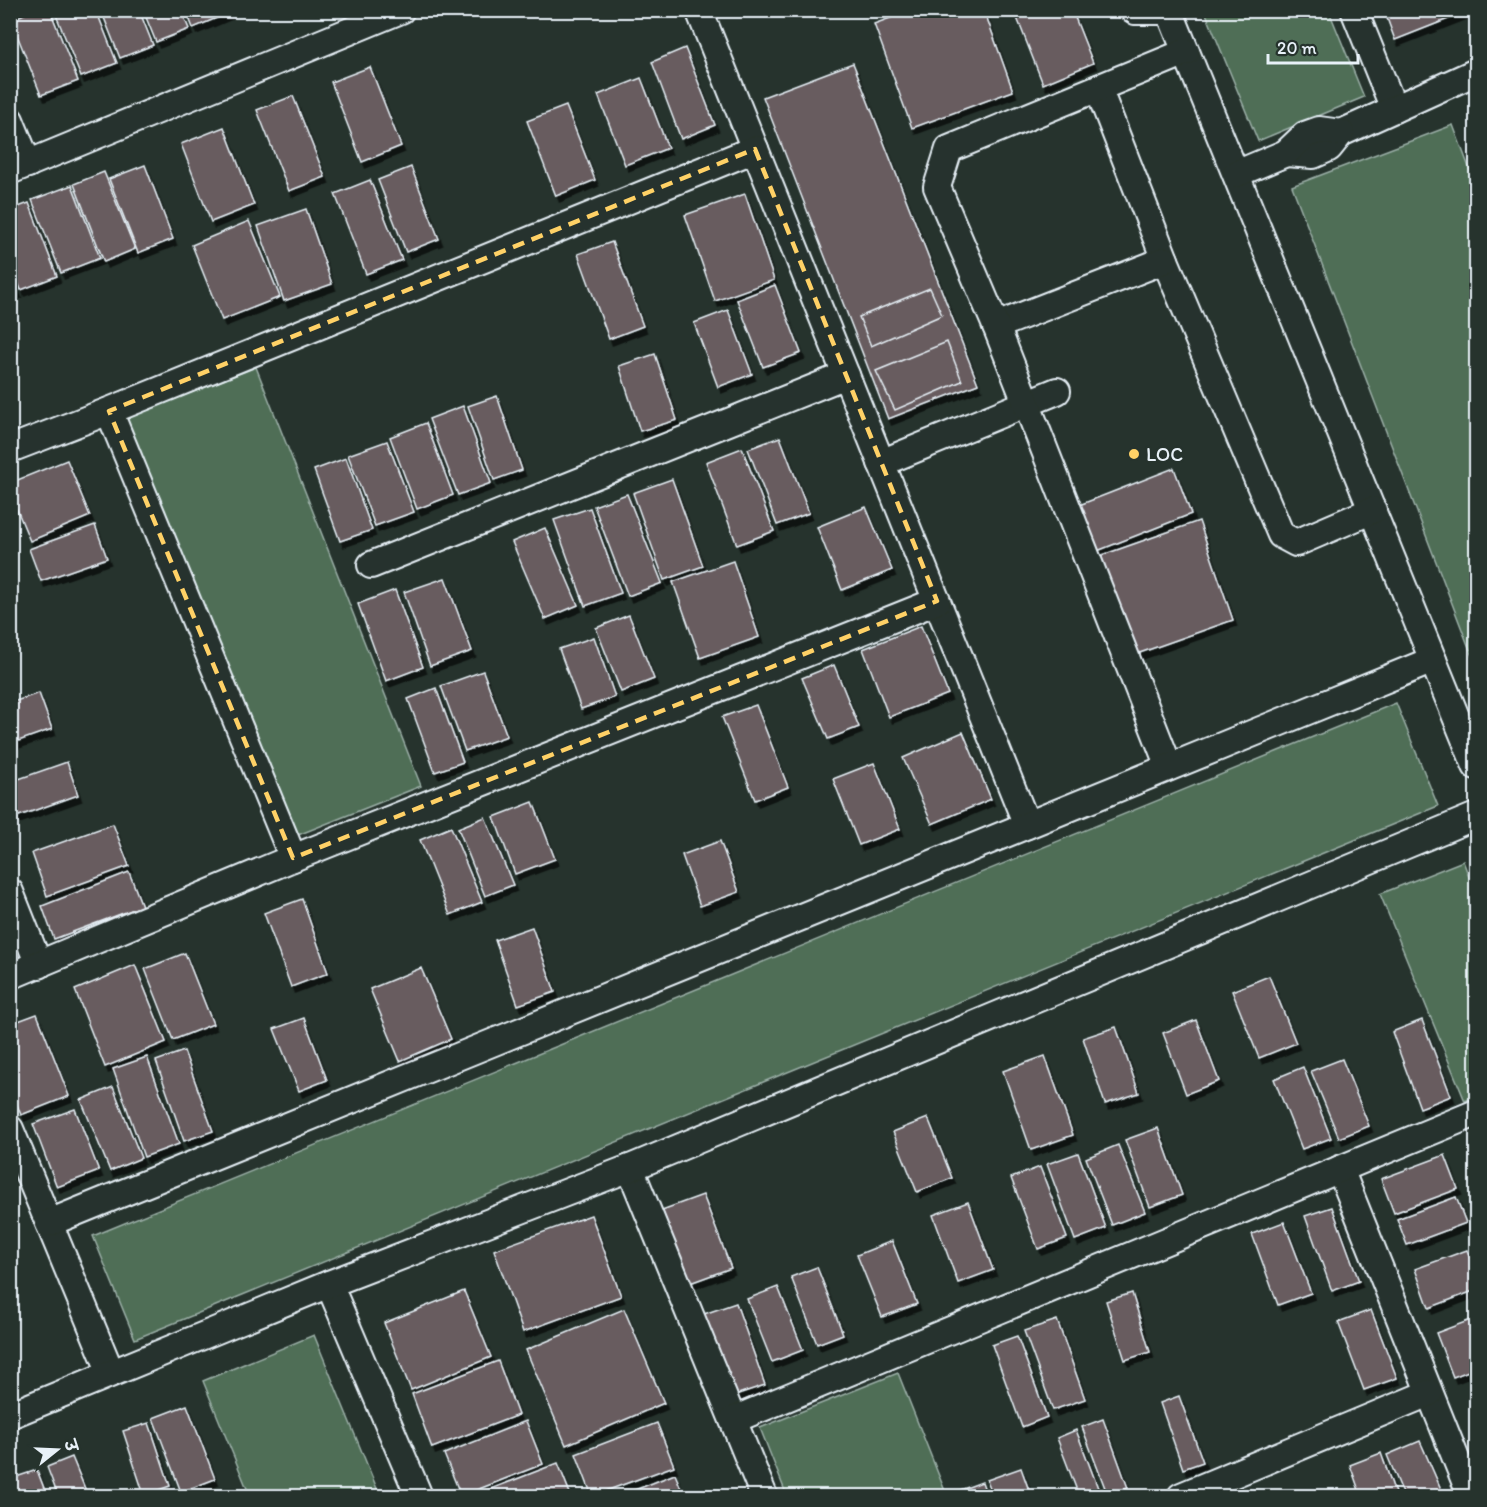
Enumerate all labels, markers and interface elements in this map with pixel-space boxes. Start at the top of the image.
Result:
scale bar [1268,27,1358,65]
text: 20 m [1277,37,1317,59]
place label: LOC [1146,442,1183,466]
marker: LOC [1127,447,1141,461]
north arrow [27,1420,87,1480]
text: उ [59,1436,82,1455]

